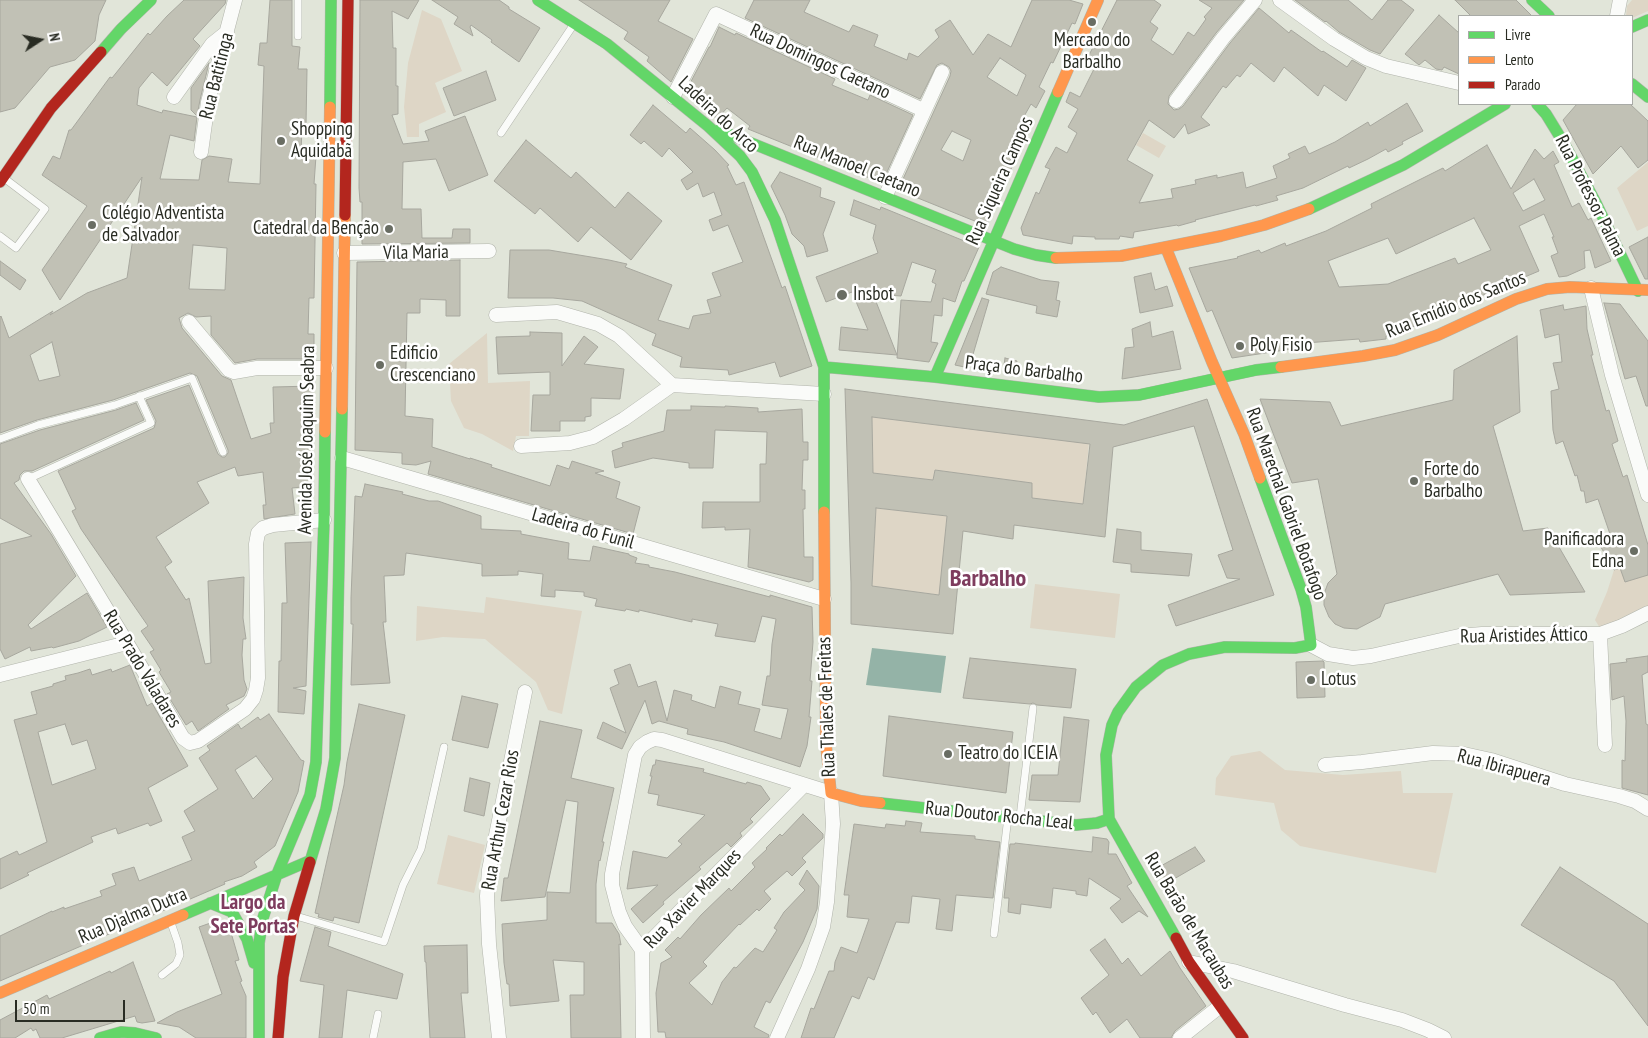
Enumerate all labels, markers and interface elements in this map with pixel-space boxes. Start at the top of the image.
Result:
north arrow [15,15,65,65]
legend [1458,15,1633,105]
marker: Mercado do Barbalho [1086,16,1098,28]
street label: Rua Domingos Caetano [746,20,894,104]
text: Livre [1505,25,1531,44]
street label: Rua Batitinga [195,30,239,122]
place label: Mercado do Barbalho [1054,30,1130,74]
text: N [45,32,64,43]
text: Lento [1505,50,1534,69]
street label: Ladeira do Arco [673,72,763,158]
text: Parado [1505,75,1540,94]
street label: Rua Siqueira Campos [962,113,1038,249]
place label: Shopping Aquidabã [291,119,353,163]
street label: Rua Manoel Caetano [790,131,924,203]
street label: Rua Professor Palma [1550,131,1630,261]
marker: Shopping Aquidabã [275,135,287,147]
place label: Colégio Adventista de Salvador [102,203,224,247]
place label: Catedral da Benção [253,218,379,240]
marker: Colégio Adventista de Salvador [86,219,98,231]
marker: Catedral da Benção [383,223,395,235]
street label: Vila Maria [383,241,449,265]
street label: Rua Emídio dos Santos [1383,267,1529,343]
place label: Insbot [853,284,894,306]
marker: Insbot [835,288,849,302]
place label: Poly Fisio [1250,335,1313,357]
marker: Poly Fisio [1234,340,1246,352]
place label: Edificio Crescenciano [390,343,476,387]
street label: Avenida José Joaquim Seabra [294,345,320,535]
street label: Praça do Barbalho [964,351,1084,389]
marker: Edificio Crescenciano [374,359,386,371]
street label: Rua Marechal Gabriel Botafogo [1241,405,1331,603]
place label: Forte do Barbalho [1424,459,1483,503]
marker: Forte do Barbalho [1408,475,1420,487]
street label: Ladeira do Funil [529,503,637,555]
place label: Panificadora Edna [1544,529,1624,573]
marker: Panificadora Edna [1628,545,1640,557]
district label: Barbalho [950,565,1026,593]
street label: Rua Prado Valadares [98,606,186,732]
street label: Rua Aristides Áttico [1460,623,1588,649]
street label: Rua Thales de Freitas [813,636,841,778]
place label: Lotus [1321,669,1356,691]
marker: Lotus [1305,674,1317,686]
place label: Teatro do ICEIA [958,743,1058,765]
street label: Rua Ibirapuera [1455,745,1553,791]
street label: Rua Arthur Cezar Rios [477,748,525,892]
marker: Teatro do ICEIA [942,748,954,760]
street label: Rua Doutor Rocha Leal [924,797,1074,835]
street label: Rua Xavier Marques [640,844,746,954]
street label: Rua Barão de Macaubas [1139,849,1239,993]
street label: Rua Djalma Dutra [75,883,191,949]
district label: Largo da Sete Portas [210,890,296,940]
scale bar [18,990,128,1022]
text: 50 m [23,999,49,1018]

